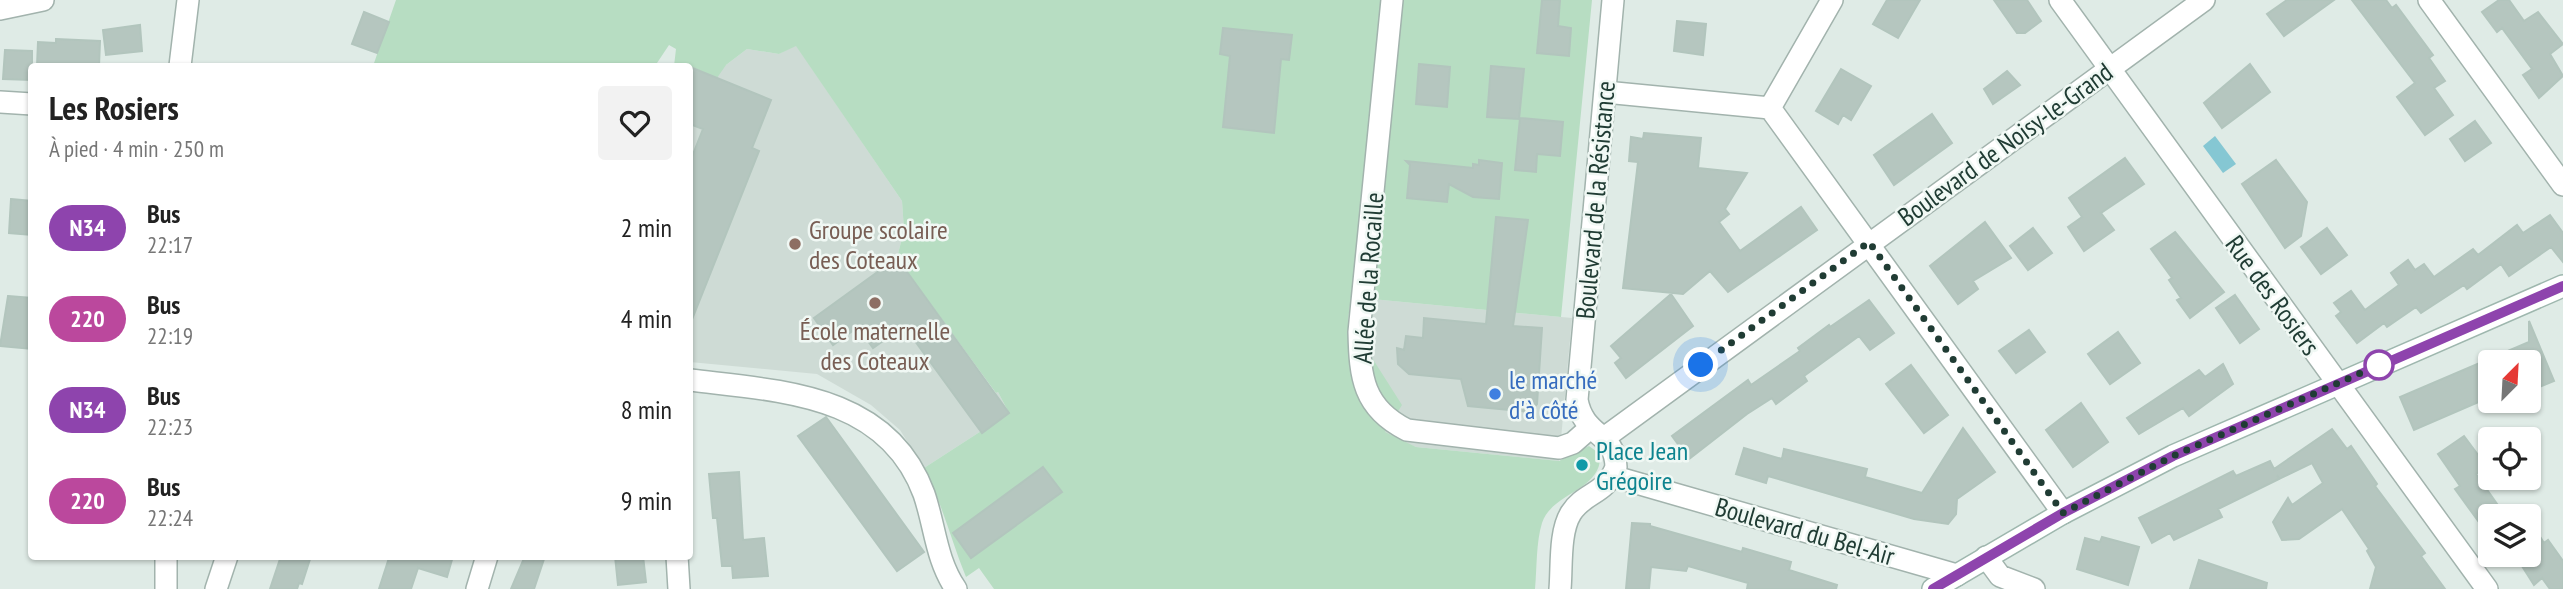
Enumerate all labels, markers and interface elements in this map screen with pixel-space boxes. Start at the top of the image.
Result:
street label: Boulevard de Noisy-le-Grand [1891,55,2119,233]
street label: Boulevard de la Résistance [1568,80,1622,320]
text: Les Rosiers [49,86,179,129]
button: heart [598,86,672,160]
text: À pied · 4 min · 250 m [49,134,224,163]
street label: Allée de la Rocaille [1346,191,1390,365]
text: Bus [147,197,180,230]
text: 2 min [621,211,672,244]
text: N34 [70,212,105,243]
place label: Groupe scolaire des Coteaux [809,213,948,276]
street label: Rue des Rosiers [2218,229,2328,361]
text: 22:17 [147,230,193,259]
marker: Groupe scolaire des Coteaux [787,236,803,252]
text: Bus [147,288,180,321]
marker: École maternelle des Coteaux [867,295,883,311]
text: 4 min [621,302,672,335]
text: 220 [70,303,105,334]
place label: École maternelle des Coteaux [800,314,950,377]
text: 22:19 [147,321,193,350]
your location [1683,347,1718,382]
unlabelled marker [2364,350,2394,380]
north arrow [2478,350,2541,413]
map controls [2478,350,2541,567]
place label: le marché d'à côté [1509,363,1597,426]
text: Bus [147,379,180,412]
marker: le marché d'à côté [1487,386,1503,402]
text: 8 min [621,393,672,426]
text: N34 [70,394,105,425]
text: 22:23 [147,412,193,441]
button: locate [2478,427,2541,490]
place label: Place Jean Grégoire [1596,434,1688,497]
marker: Place Jean Grégoire [1574,457,1590,473]
text: Bus [147,470,180,503]
text: 9 min [621,484,672,517]
text: 220 [70,485,105,516]
street label: Boulevard du Bel-Air [1711,490,1899,572]
text: 22:24 [147,503,193,532]
button: layers [2478,504,2541,567]

